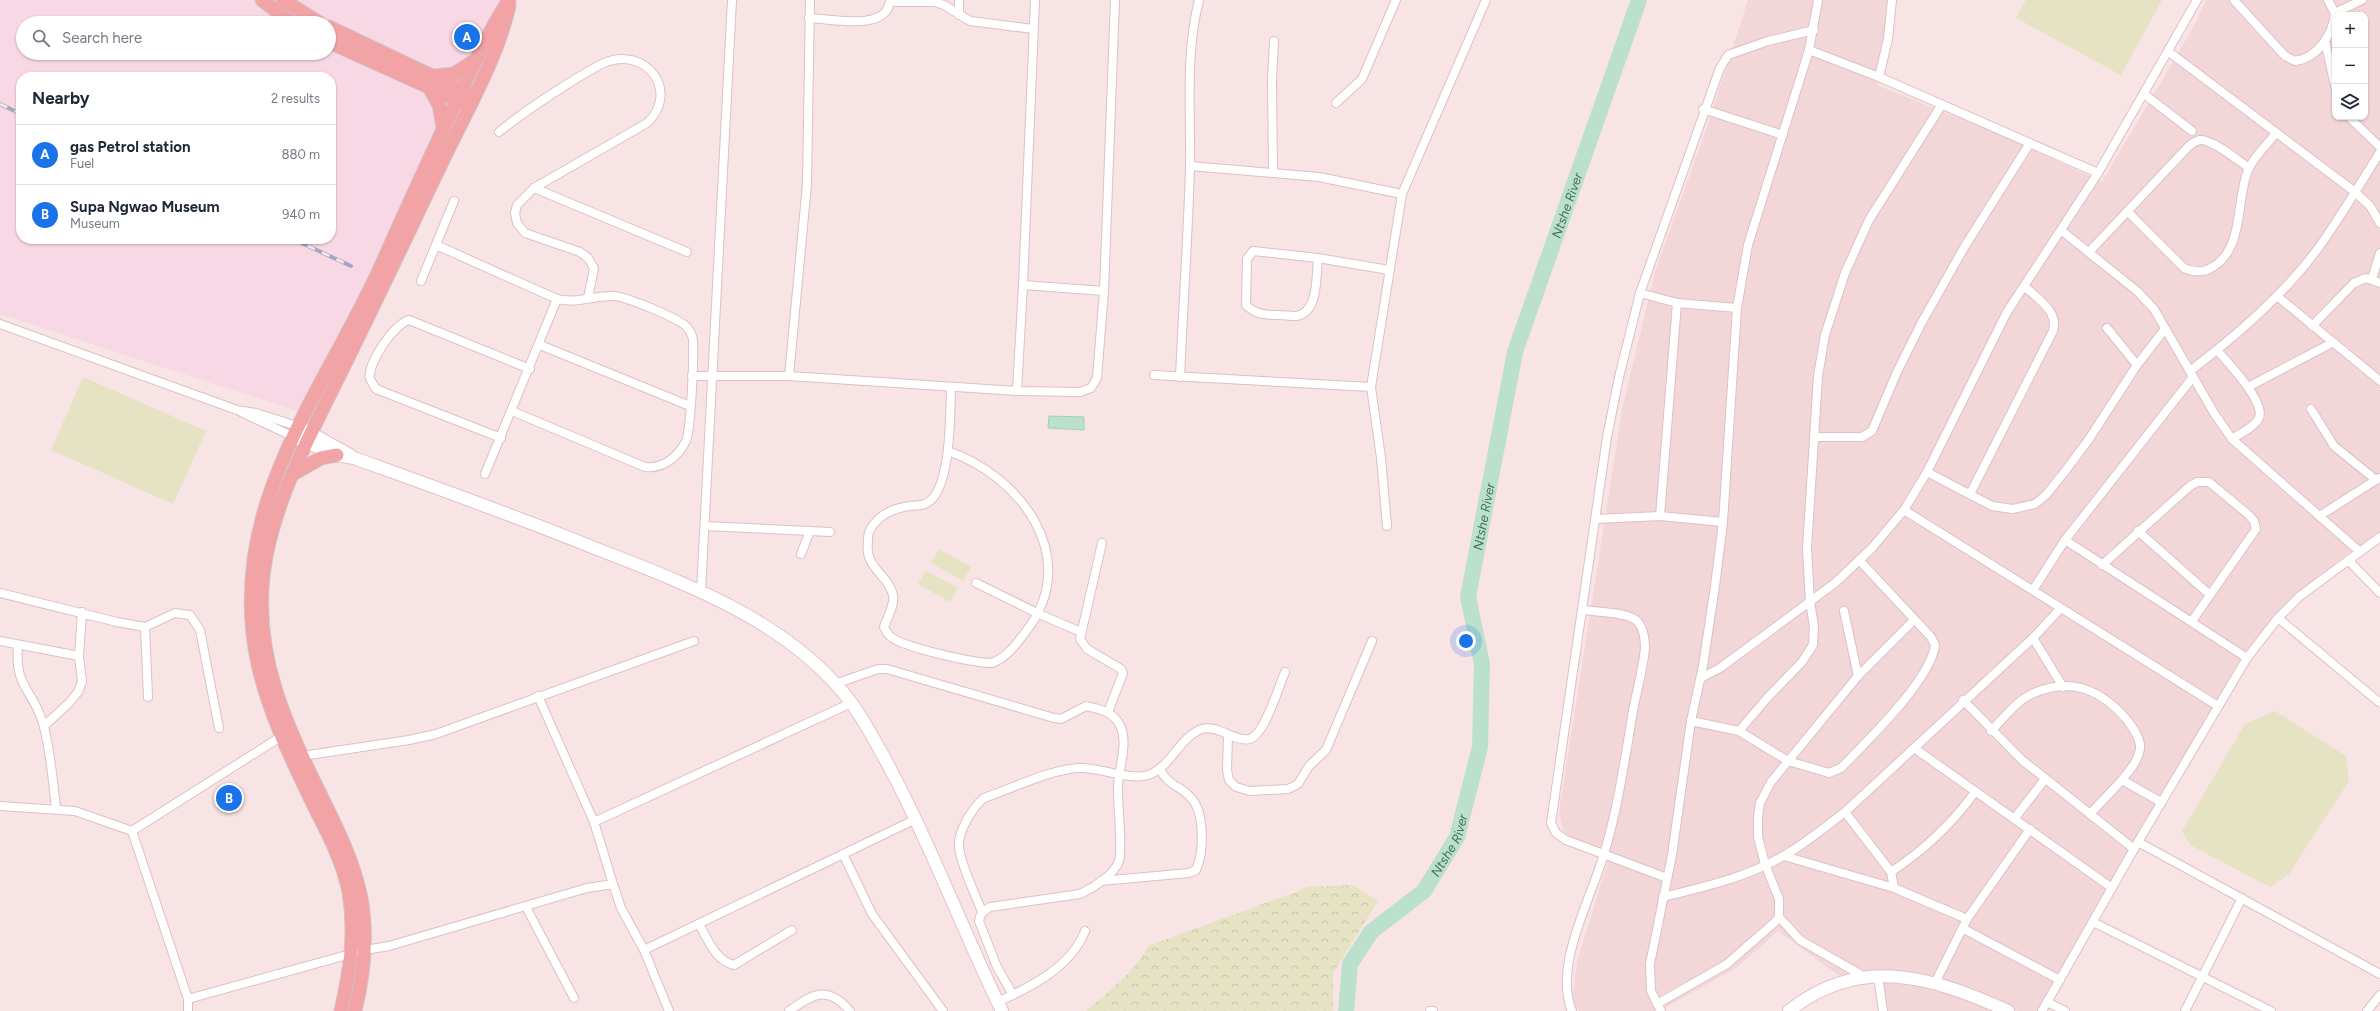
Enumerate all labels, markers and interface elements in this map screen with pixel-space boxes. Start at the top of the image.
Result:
map controls [2332,12,2368,120]
button: + [2332,12,2368,48]
search box [16,16,336,60]
pin: A [454,22,480,52]
icon: search [30,27,52,49]
text: Search here [62,29,142,47]
button: − [2332,48,2368,84]
button: layers [2332,84,2368,120]
text: Nearby [32,88,90,108]
text: 2 results [271,91,320,106]
text: gas Petrol station [70,138,191,156]
text: A [40,147,50,162]
text: 880 m [281,147,320,162]
text: Fuel [70,156,94,171]
water label: Ntshe River [1548,170,1585,240]
text: Supa Ngwao Museum [70,198,220,216]
text: B [41,207,49,222]
text: 940 m [282,207,320,222]
text: Museum [70,216,120,231]
water label: Ntshe River [1470,481,1497,551]
your location [1456,631,1476,651]
pin: B [216,783,242,813]
water label: Ntshe River [1427,812,1470,879]

